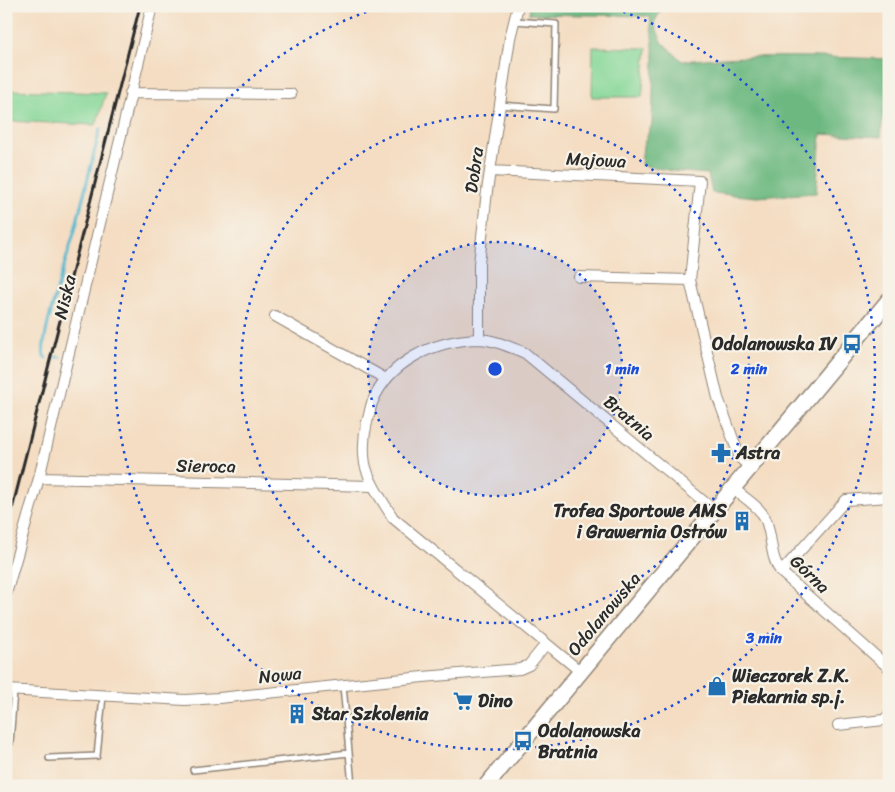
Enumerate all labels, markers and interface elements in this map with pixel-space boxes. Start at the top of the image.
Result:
street label: Majowa [565,142,627,178]
street label: Dobra [455,144,493,195]
street label: Niska [44,271,86,322]
place label: Odolanowska IV [712,328,838,360]
bus stop icon: Odolanowska IV [841,333,863,355]
text: 1 min [605,356,640,382]
text: 2 min [730,356,768,382]
centre of rings [486,360,504,378]
street label: Bratnia [596,387,662,449]
place label: Astra [735,437,780,469]
pharmacy icon: Astra [710,442,732,464]
street label: Sieroca [176,449,236,483]
place label: Trofea Sportowe AMS i Grawernia Ostrów [553,495,728,548]
building icon: Trofea Sportowe AMS i Grawernia Ostrów [731,510,753,532]
street label: Górna [782,546,838,602]
street label: Odolanowska [559,564,649,664]
text: 3 min [745,625,783,651]
street label: Nowa [257,657,304,693]
place label: Wieczorek Z.K. Piekarnia sp.j. [732,660,850,713]
shop icon: Wieczorek Z.K. Piekarnia sp.j. [706,675,728,697]
place label: Dino [478,685,513,717]
supermarket icon: Dino [452,690,474,712]
place label: Star Szkolenia [311,698,429,730]
building icon: Star Szkolenia [286,703,308,725]
place label: Odolanowska Bratnia [538,715,640,768]
bus stop icon: Odolanowska Bratnia [512,730,534,752]

